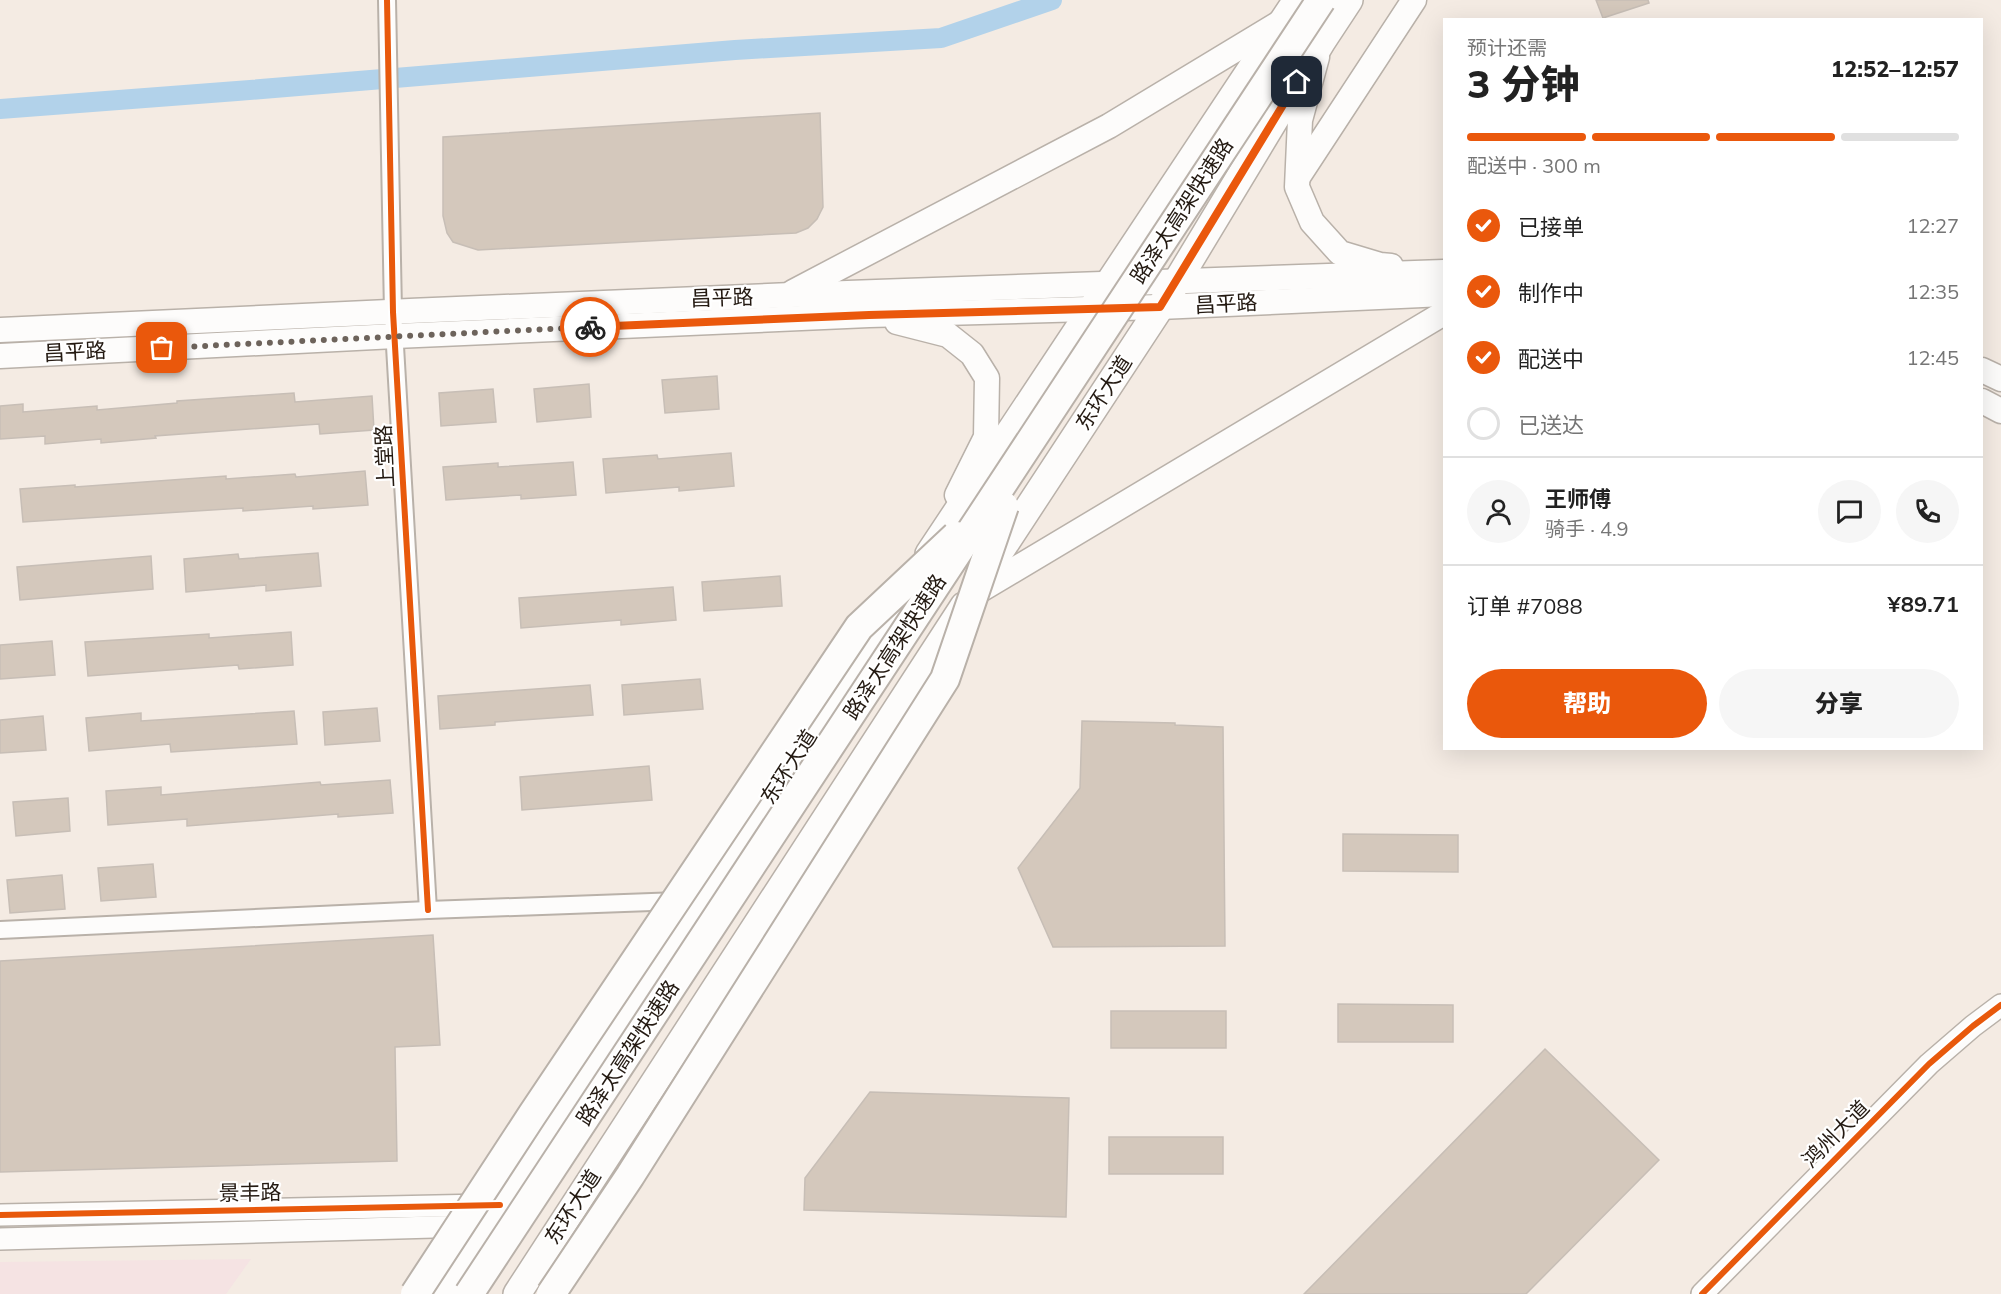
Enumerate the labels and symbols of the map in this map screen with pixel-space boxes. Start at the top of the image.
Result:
pin [1271,56,1322,107]
street label: 路泽太高架快速路 [1125,133,1238,288]
street label: 昌平路 [690,283,754,311]
street label: 昌平路 [1194,288,1258,318]
courier [560,297,620,357]
pin [136,322,187,373]
street label: 昌平路 [43,336,107,366]
street label: 东环大道 [1069,350,1137,435]
street label: 上堂路 [369,424,399,488]
street label: 路泽太高架快速路 [838,569,951,724]
street label: 东环大道 [754,724,822,809]
street label: 路泽太高架快速路 [571,975,684,1130]
street label: 鸿州大道 [1796,1094,1874,1172]
street label: 东环大道 [538,1164,606,1249]
street label: 景丰路 [218,1178,282,1206]

